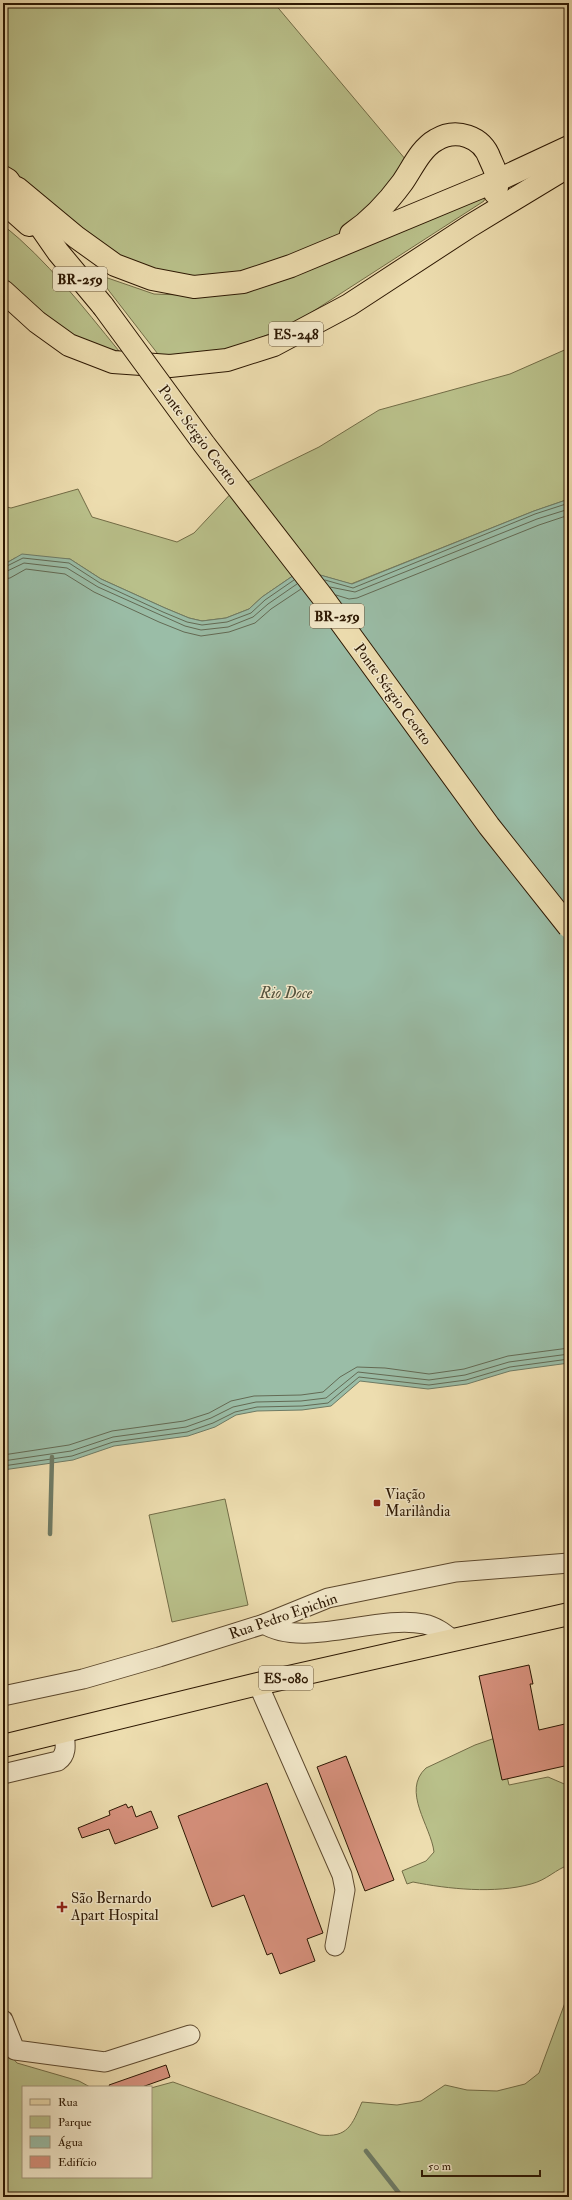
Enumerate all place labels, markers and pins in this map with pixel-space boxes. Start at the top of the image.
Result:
place label: Viação Marilândia [385,1485,451,1521]
marker: Viação Marilândia [372,1498,382,1508]
place label: São Bernardo Apart Hospital [70,1889,159,1926]
marker: São Bernardo Apart Hospital [56,1901,68,1913]

